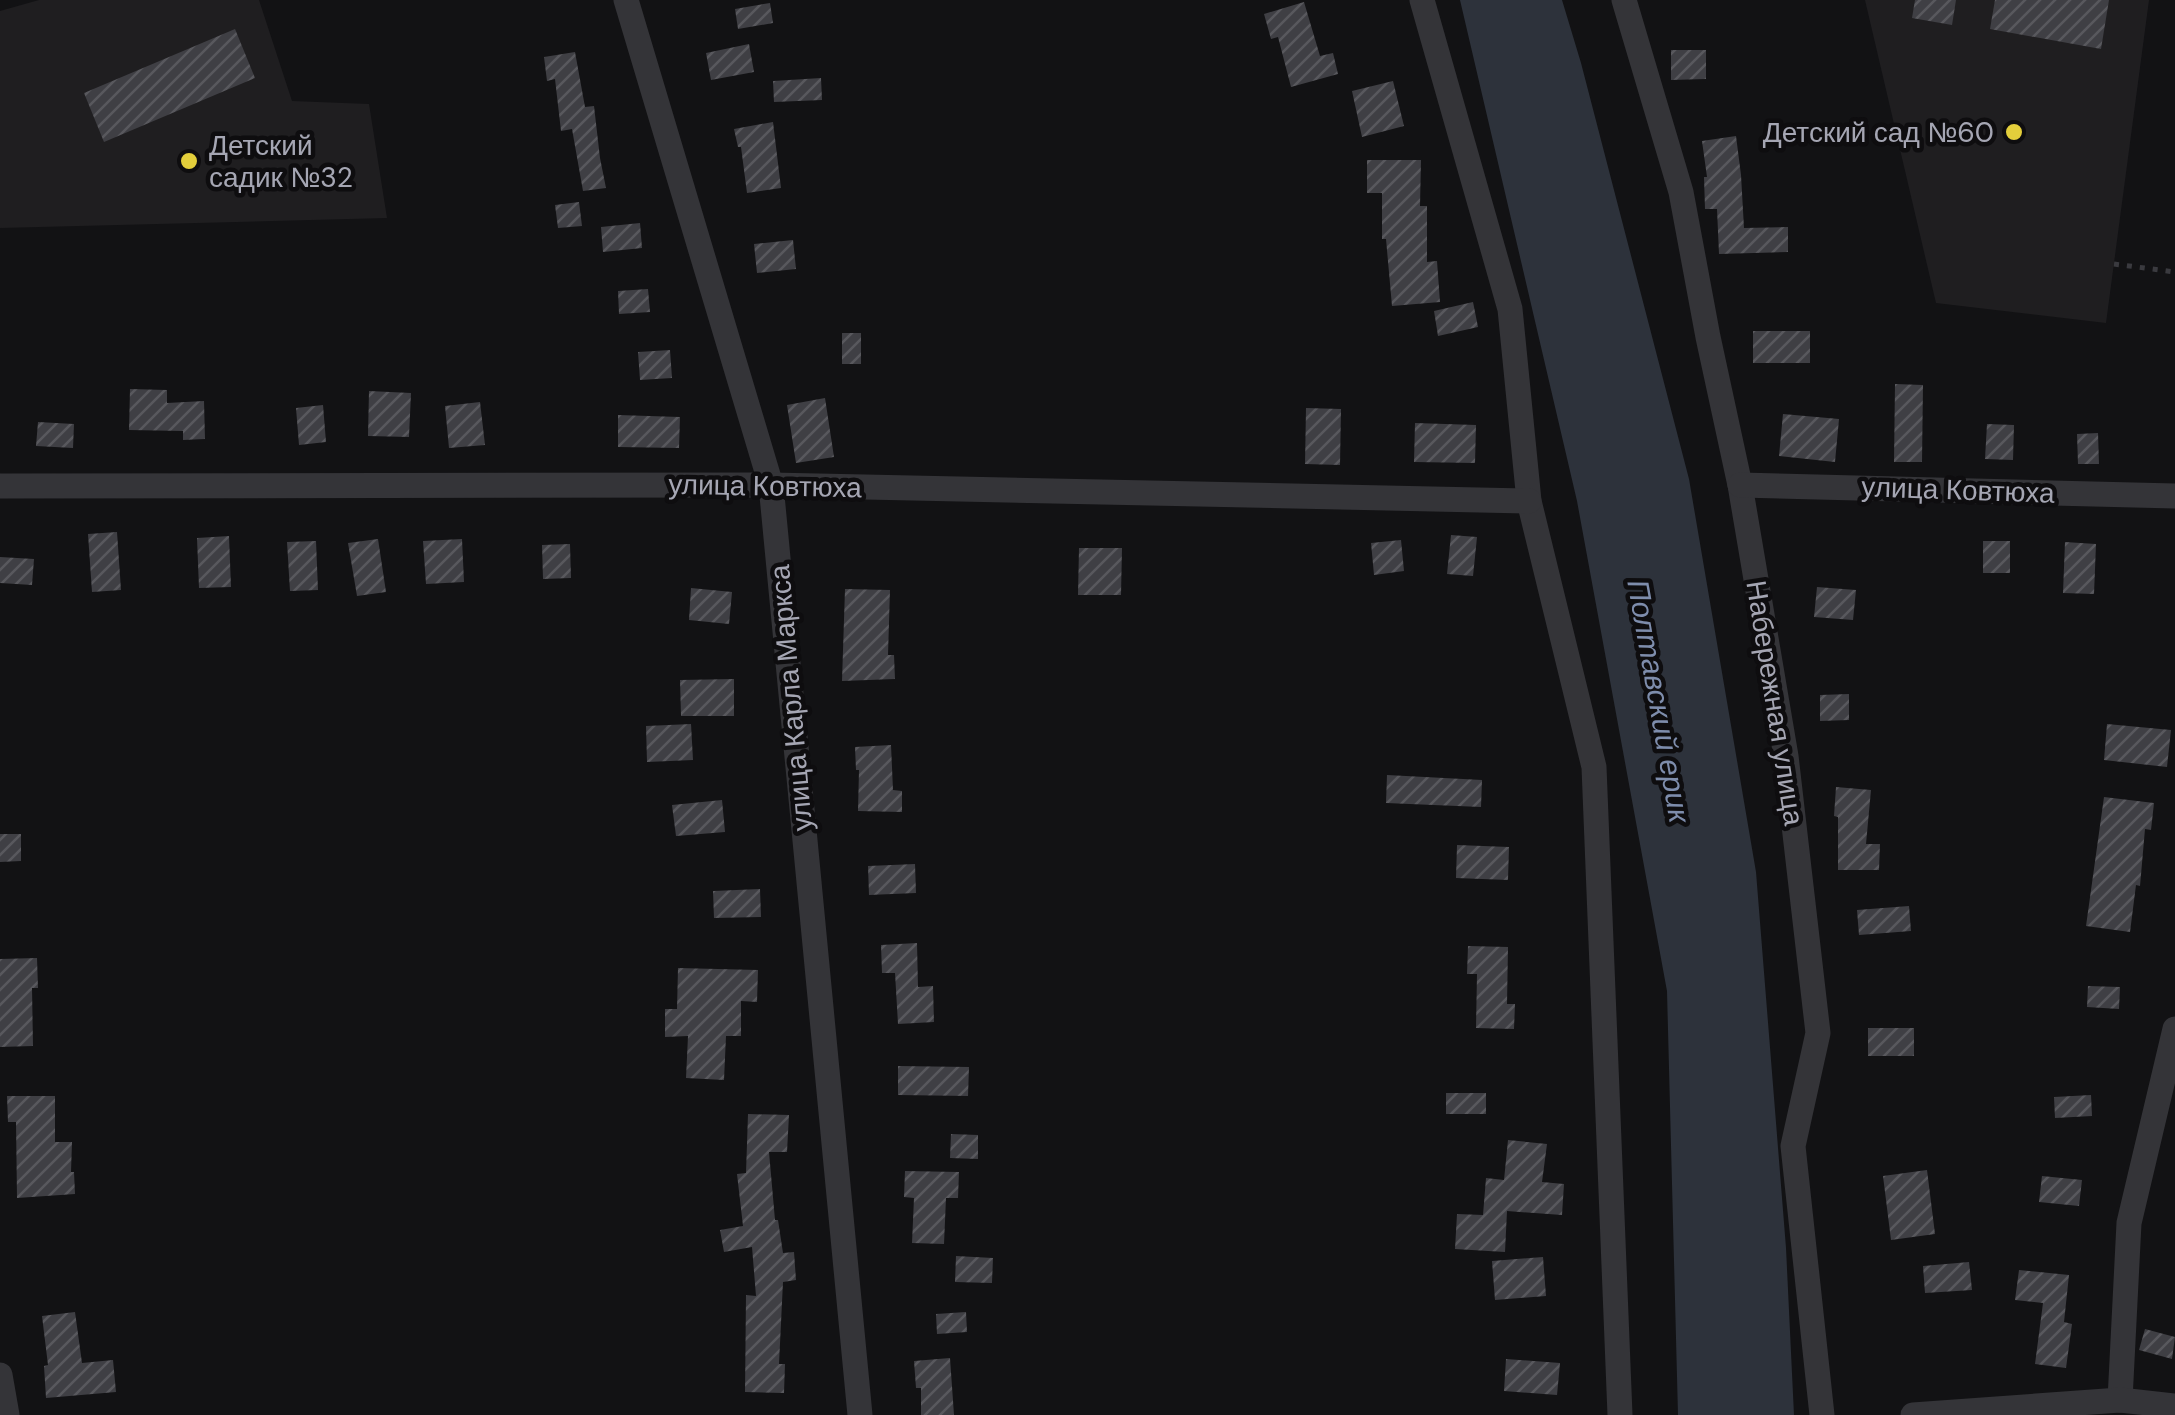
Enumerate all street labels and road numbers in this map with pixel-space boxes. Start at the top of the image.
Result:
street label: улица Ковтюха [668,466,862,506]
street label: улица Ковтюха [1861,468,2056,512]
street label: улица Карла Маркса [761,563,821,833]
street label: Набережная улица [1737,578,1813,828]

